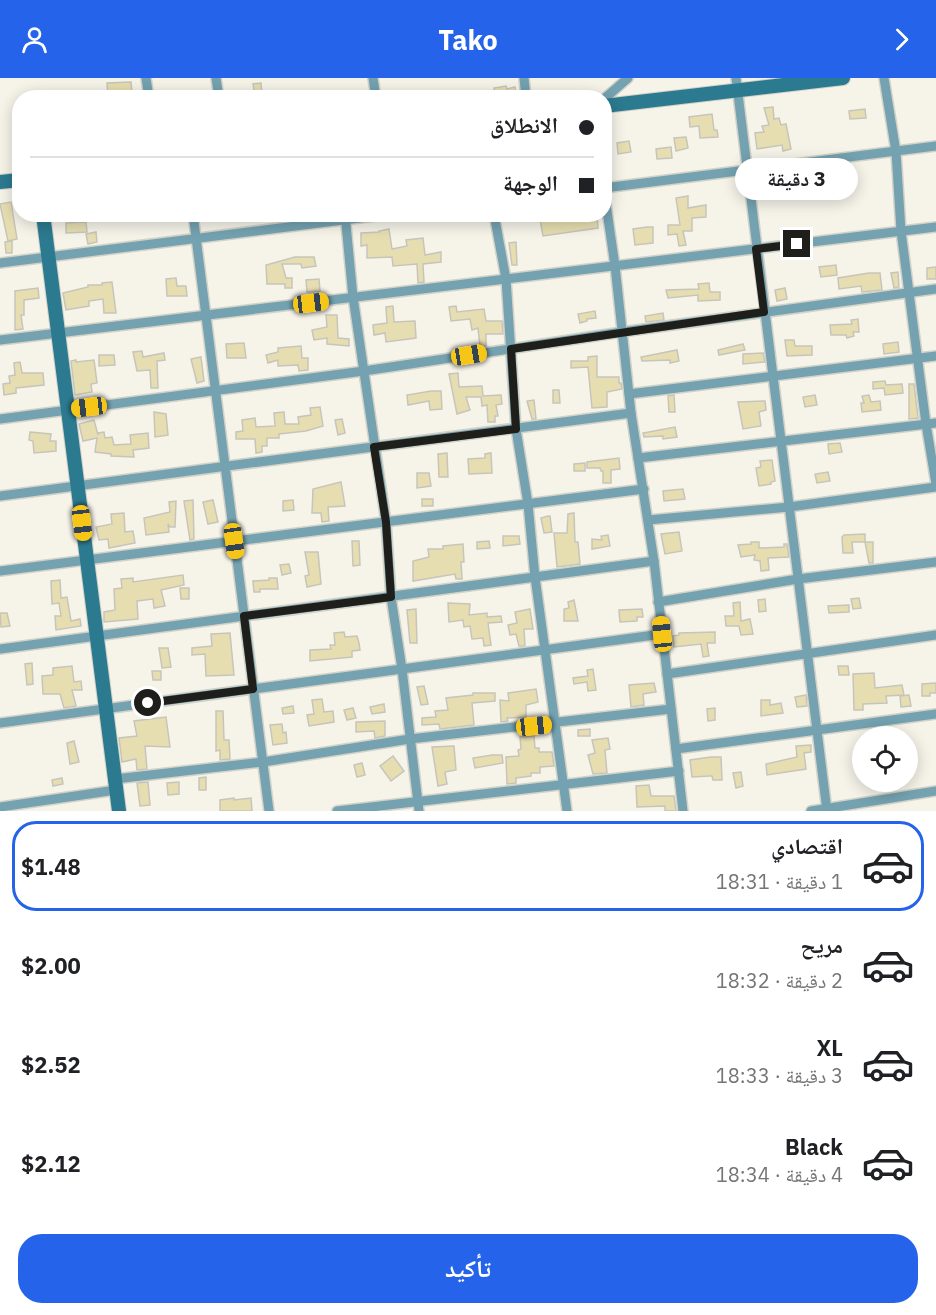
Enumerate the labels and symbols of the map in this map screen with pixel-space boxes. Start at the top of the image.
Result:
callout: 3 دقيقة [736,157,858,199]
route end [783,230,810,257]
car [292,292,330,314]
car [450,343,488,367]
car [70,396,108,418]
car [71,504,93,542]
car [223,522,245,560]
car [651,615,673,653]
route start [134,689,161,716]
car [515,715,553,737]

